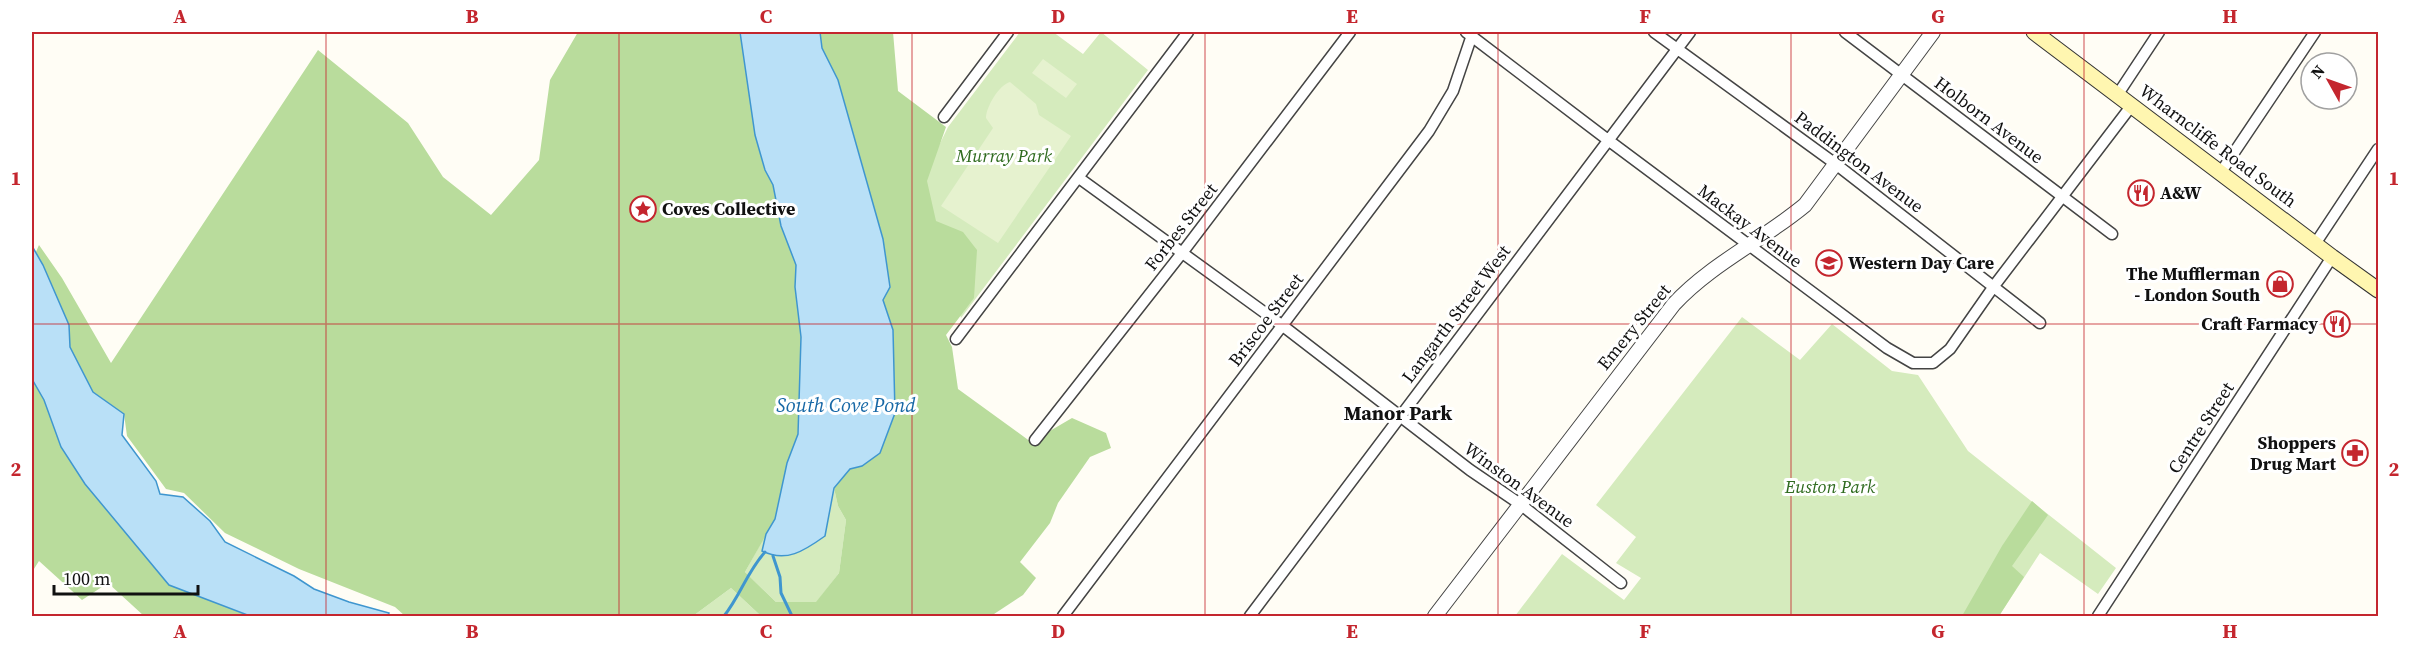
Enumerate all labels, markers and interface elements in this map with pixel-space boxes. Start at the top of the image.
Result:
text: A [173,2,187,30]
text: B [465,2,479,30]
text: C [760,2,772,30]
text: D [1051,2,1065,30]
text: E [1346,2,1358,30]
text: F [1639,2,1651,30]
text: G [1931,2,1945,30]
text: H [2222,2,2238,30]
north arrow [2299,51,2359,111]
text: N [2305,60,2330,83]
street label: Holborn Avenue [1929,70,2049,169]
street label: Wharncliffe Road South [2134,78,2302,213]
street label: Paddington Avenue [1790,105,1929,218]
park label: Murray Park [955,143,1053,168]
text: 1 [11,164,21,192]
text: 1 [2389,164,2399,192]
street label: Forbes Street [1138,177,1223,276]
street label: Mackay Avenue [1693,178,1808,273]
restaurant icon: A&W [2126,178,2156,208]
place label: A&W [2160,180,2202,205]
place icon: Coves Collective [628,194,658,224]
place label: Coves Collective [662,196,795,221]
street label: Langarth Street West [1395,240,1516,388]
school or university icon: Western Day Care [1814,248,1844,278]
place label: Western Day Care [1848,250,1994,275]
place label: The Mufflerman - London South [2126,261,2260,307]
street label: Briscoe Street [1222,268,1309,371]
shop icon: The Mufflerman - London South [2265,269,2295,299]
street label: Emery Street [1591,278,1676,375]
restaurant icon: Craft Farmacy [2322,309,2352,339]
place label: Craft Farmacy [2201,311,2318,336]
street label: Centre Street [2162,377,2240,478]
water label: South Cove Pond [776,391,916,419]
district label: Manor Park [1344,399,1452,427]
place label: Shoppers Drug Mart [2250,430,2337,476]
street label: Winston Avenue [1459,436,1580,533]
pharmacy icon: Shoppers Drug Mart [2340,438,2370,468]
text: 2 [11,455,22,483]
text: 2 [2389,455,2400,483]
park label: Euston Park [1784,474,1876,499]
scale bar [54,558,198,596]
text: 100 m [63,566,110,591]
text: A [173,617,187,645]
text: B [465,617,479,645]
text: C [760,617,772,645]
text: D [1051,617,1065,645]
text: E [1346,617,1358,645]
text: F [1639,617,1651,645]
text: G [1931,617,1945,645]
text: H [2222,617,2238,645]

